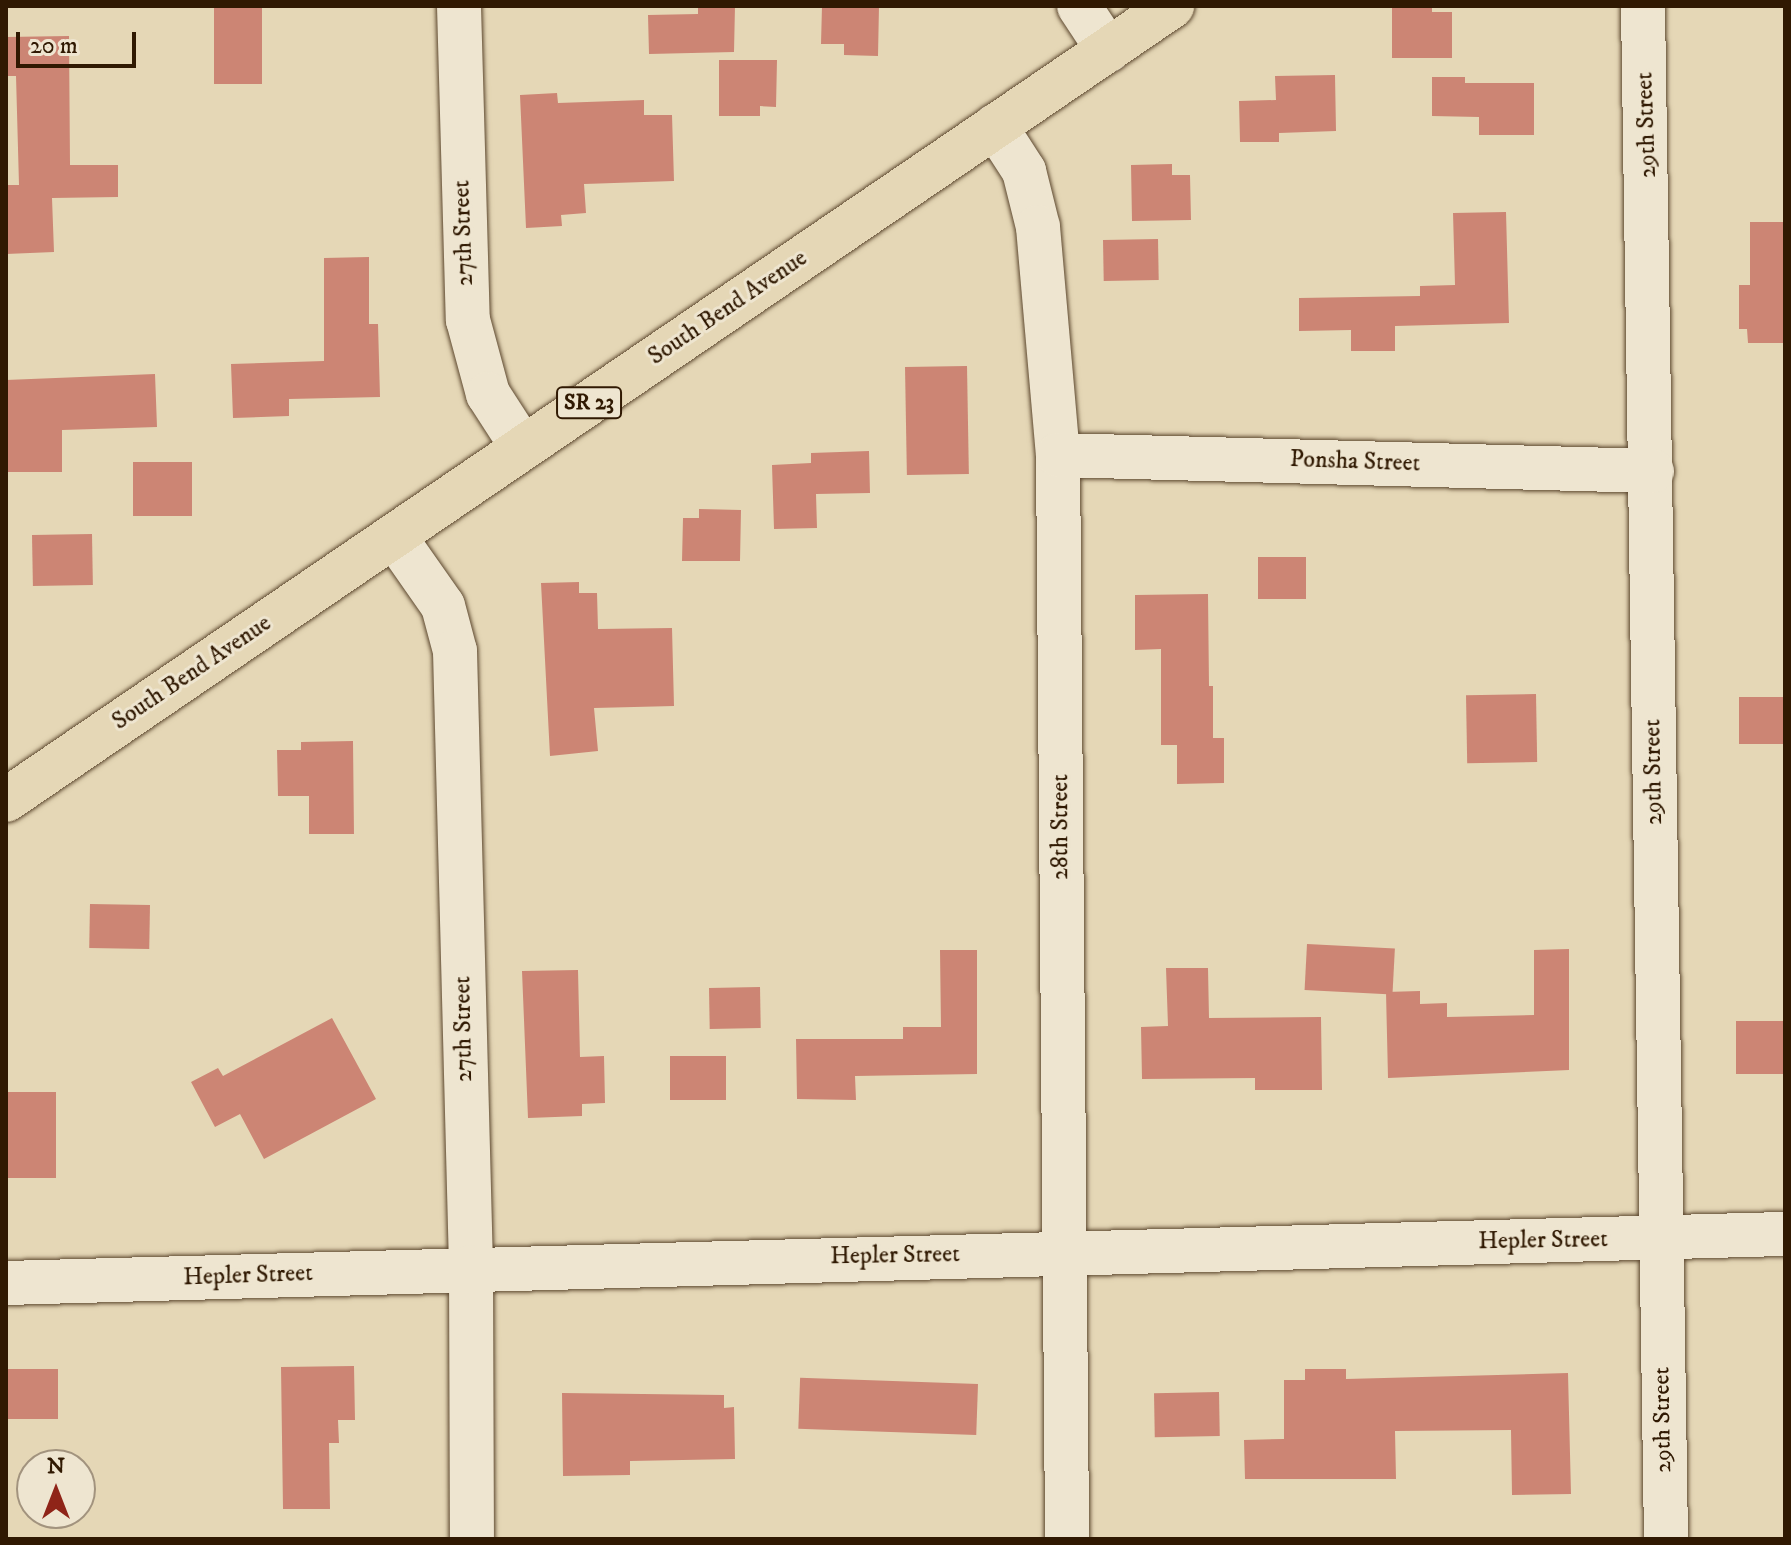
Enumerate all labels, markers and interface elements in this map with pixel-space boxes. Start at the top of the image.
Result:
scale bar [20,16,140,66]
text: 20 m [30,31,78,61]
street label: 29th Street [1631,72,1663,178]
street label: 27th Street [448,180,480,286]
street label: South Bend Avenue [643,244,813,372]
road number: SR 23 [555,385,623,421]
street label: Ponsha Street [1289,445,1421,479]
street label: South Bend Avenue [107,609,277,737]
street label: 29th Street [1639,719,1669,825]
street label: 28th Street [1047,774,1075,880]
street label: 27th Street [449,976,479,1082]
street label: Hepler Street [1478,1225,1608,1257]
street label: Hepler Street [830,1240,960,1272]
street label: Hepler Street [183,1259,313,1293]
street label: 29th Street [1648,1367,1678,1473]
north arrow [16,1449,96,1529]
text: N [47,1453,65,1480]

